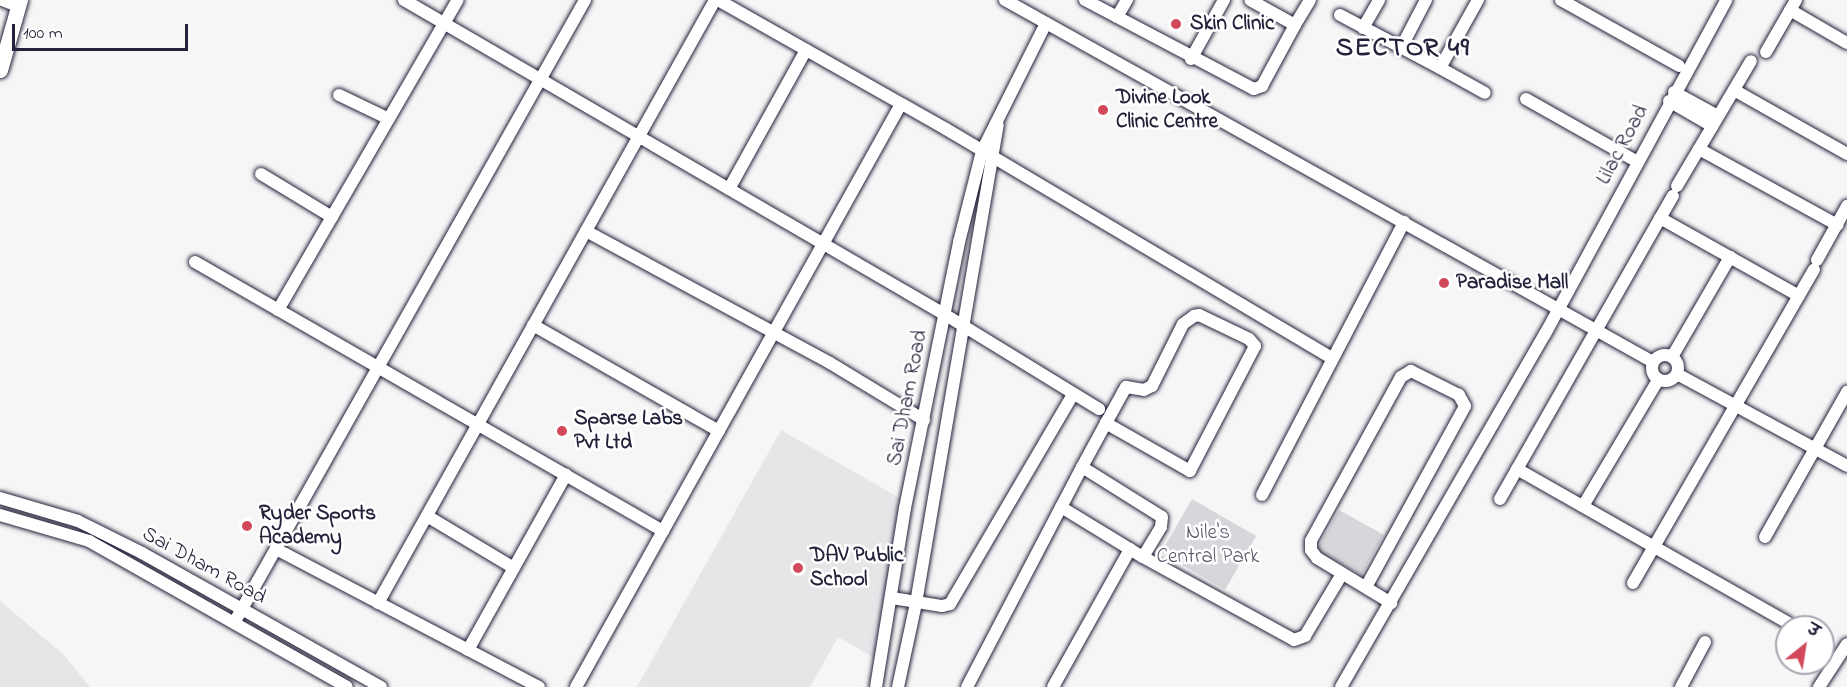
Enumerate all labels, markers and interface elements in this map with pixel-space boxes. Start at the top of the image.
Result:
place label: Skin Clinic [1190,11,1274,37]
scale bar [15,12,190,50]
marker: Skin Clinic [1167,15,1185,33]
text: 100 m [23,21,63,47]
district label: SECTOR 49 [1336,33,1470,65]
place label: Divine Look Clinic Centre [1116,85,1218,135]
marker: Divine Look Clinic Centre [1094,101,1112,119]
street label: Lilac Road [1592,101,1654,189]
place label: Paradise Mall [1456,270,1568,296]
marker: Paradise Mall [1437,276,1451,290]
street label: Sai Dham Road [882,328,934,468]
place label: Sparse Labs Pvt Ltd [574,406,683,456]
marker: Sparse Labs Pvt Ltd [555,424,569,438]
place label: Ryder Sports Academy [259,501,376,551]
marker: Ryder Sports Academy [240,519,254,533]
park label: Nile's Central Park [1157,520,1259,570]
street label: Sai Dham Road [138,522,270,610]
place label: DAV Public School [810,543,903,593]
marker: DAV Public School [791,561,805,575]
north arrow [1775,615,1835,675]
text: उ [1802,618,1824,644]

